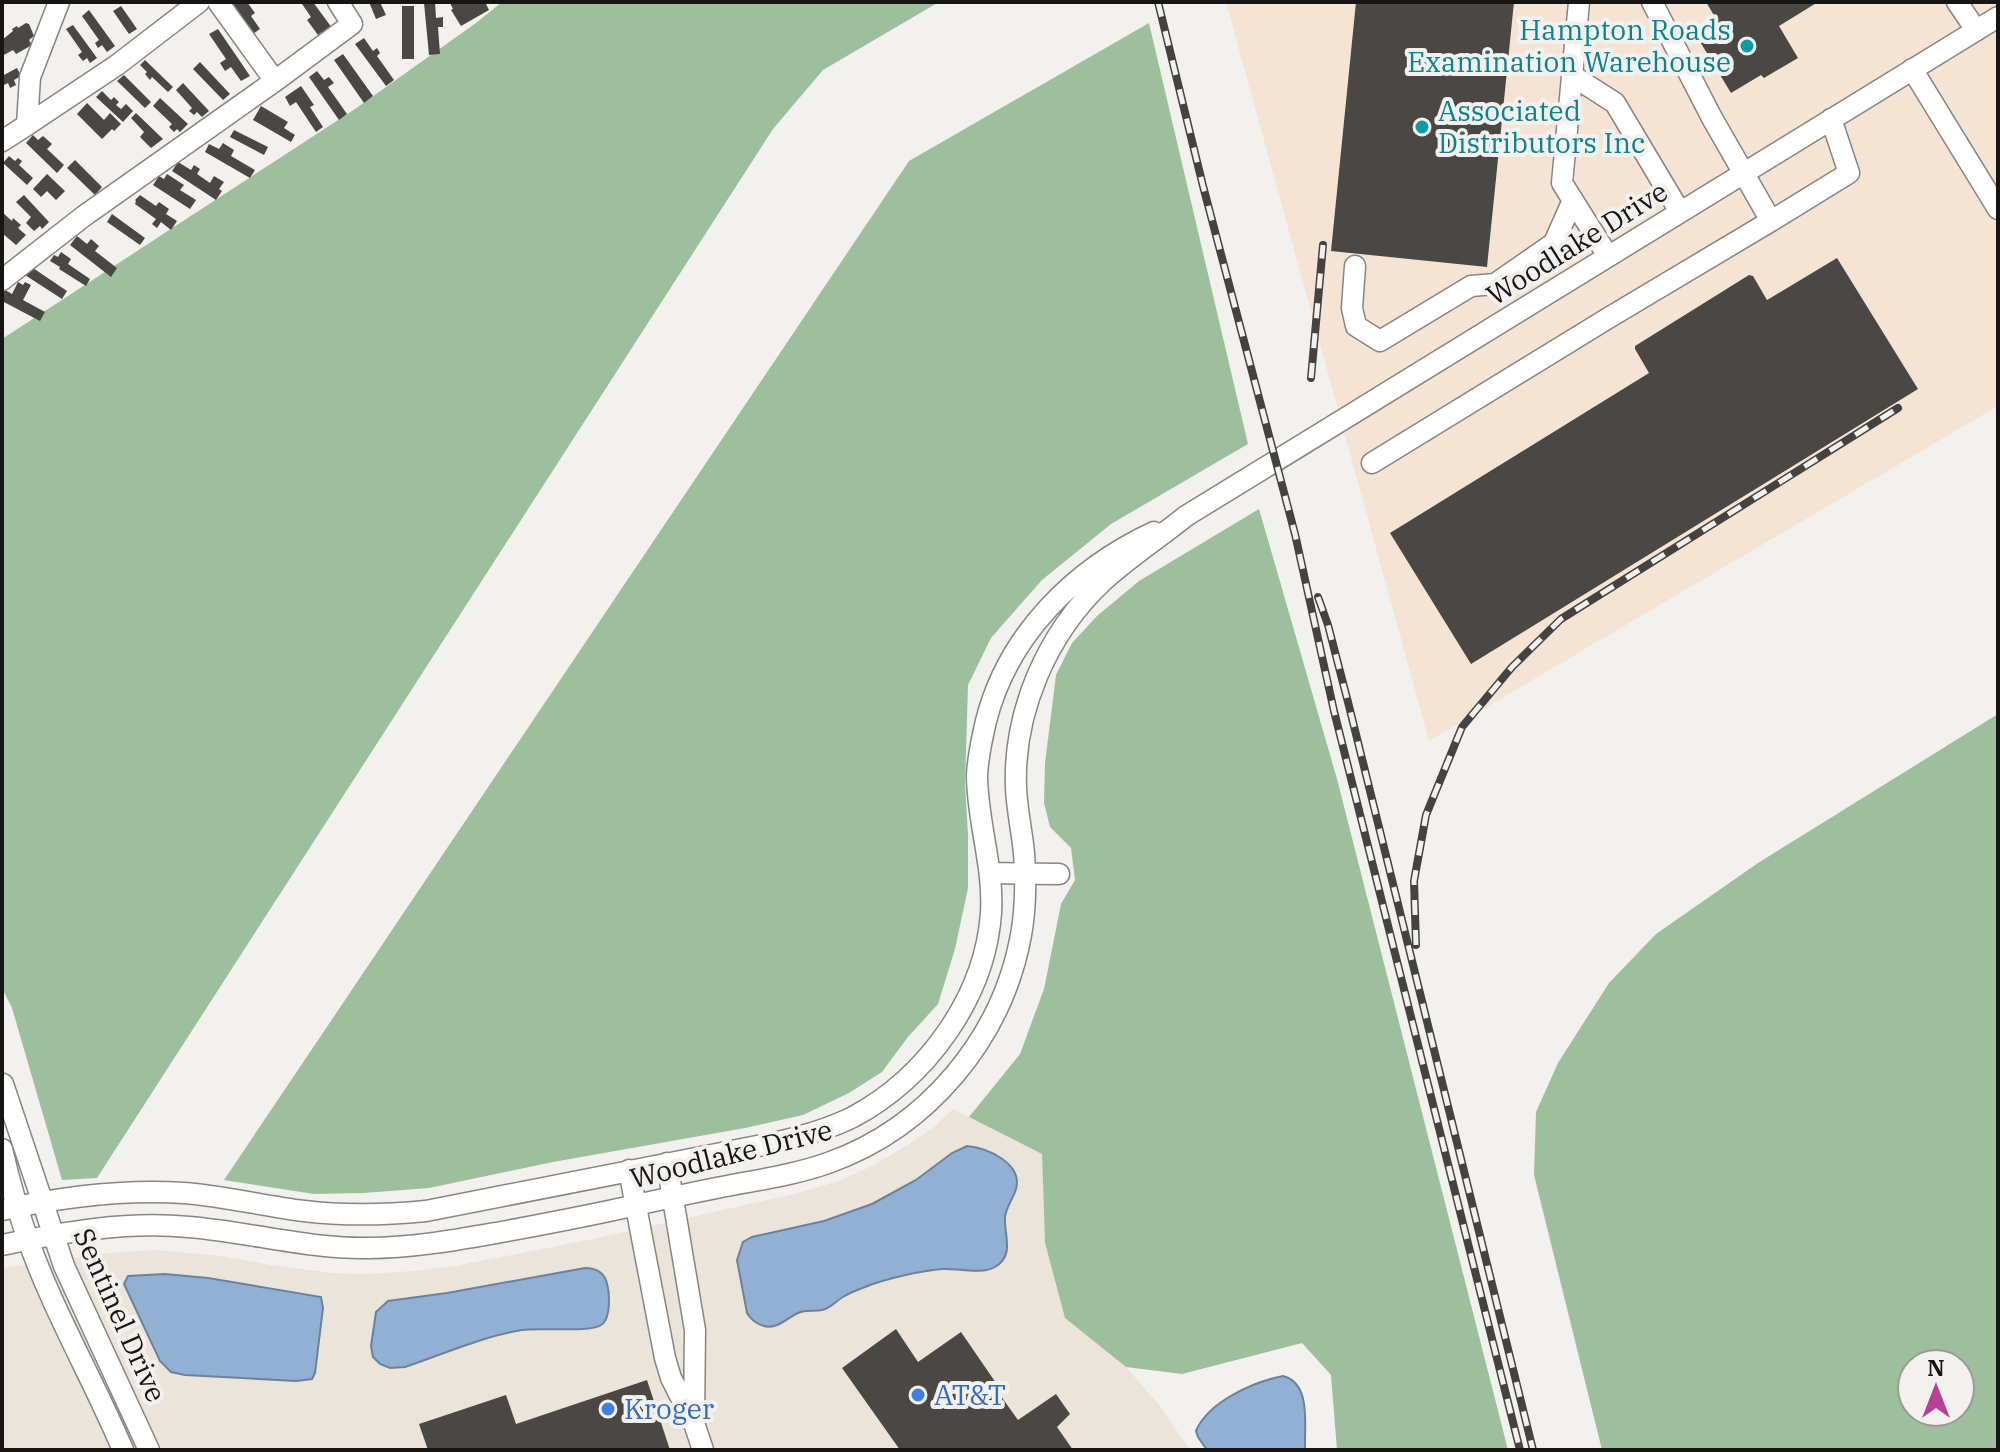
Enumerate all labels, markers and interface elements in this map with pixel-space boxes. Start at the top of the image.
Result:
place label: Hampton Roads Examination Warehouse [1407,11,1731,80]
marker: Hampton Roads Examination Warehouse [1738,37,1756,55]
place label: Associated Distributors Inc [1438,92,1646,161]
marker: Associated Distributors Inc [1413,118,1431,136]
street label: Woodlake Drive [1479,172,1674,313]
street label: Woodlake Drive [626,1111,836,1196]
street label: Sentinel Drive [66,1222,175,1408]
north arrow [1896,1348,1976,1428]
text: N [1927,1353,1945,1382]
place label: AT&T [934,1376,1006,1413]
marker: AT&T [909,1386,927,1404]
place label: Kroger [624,1390,715,1427]
marker: Kroger [599,1400,617,1418]

